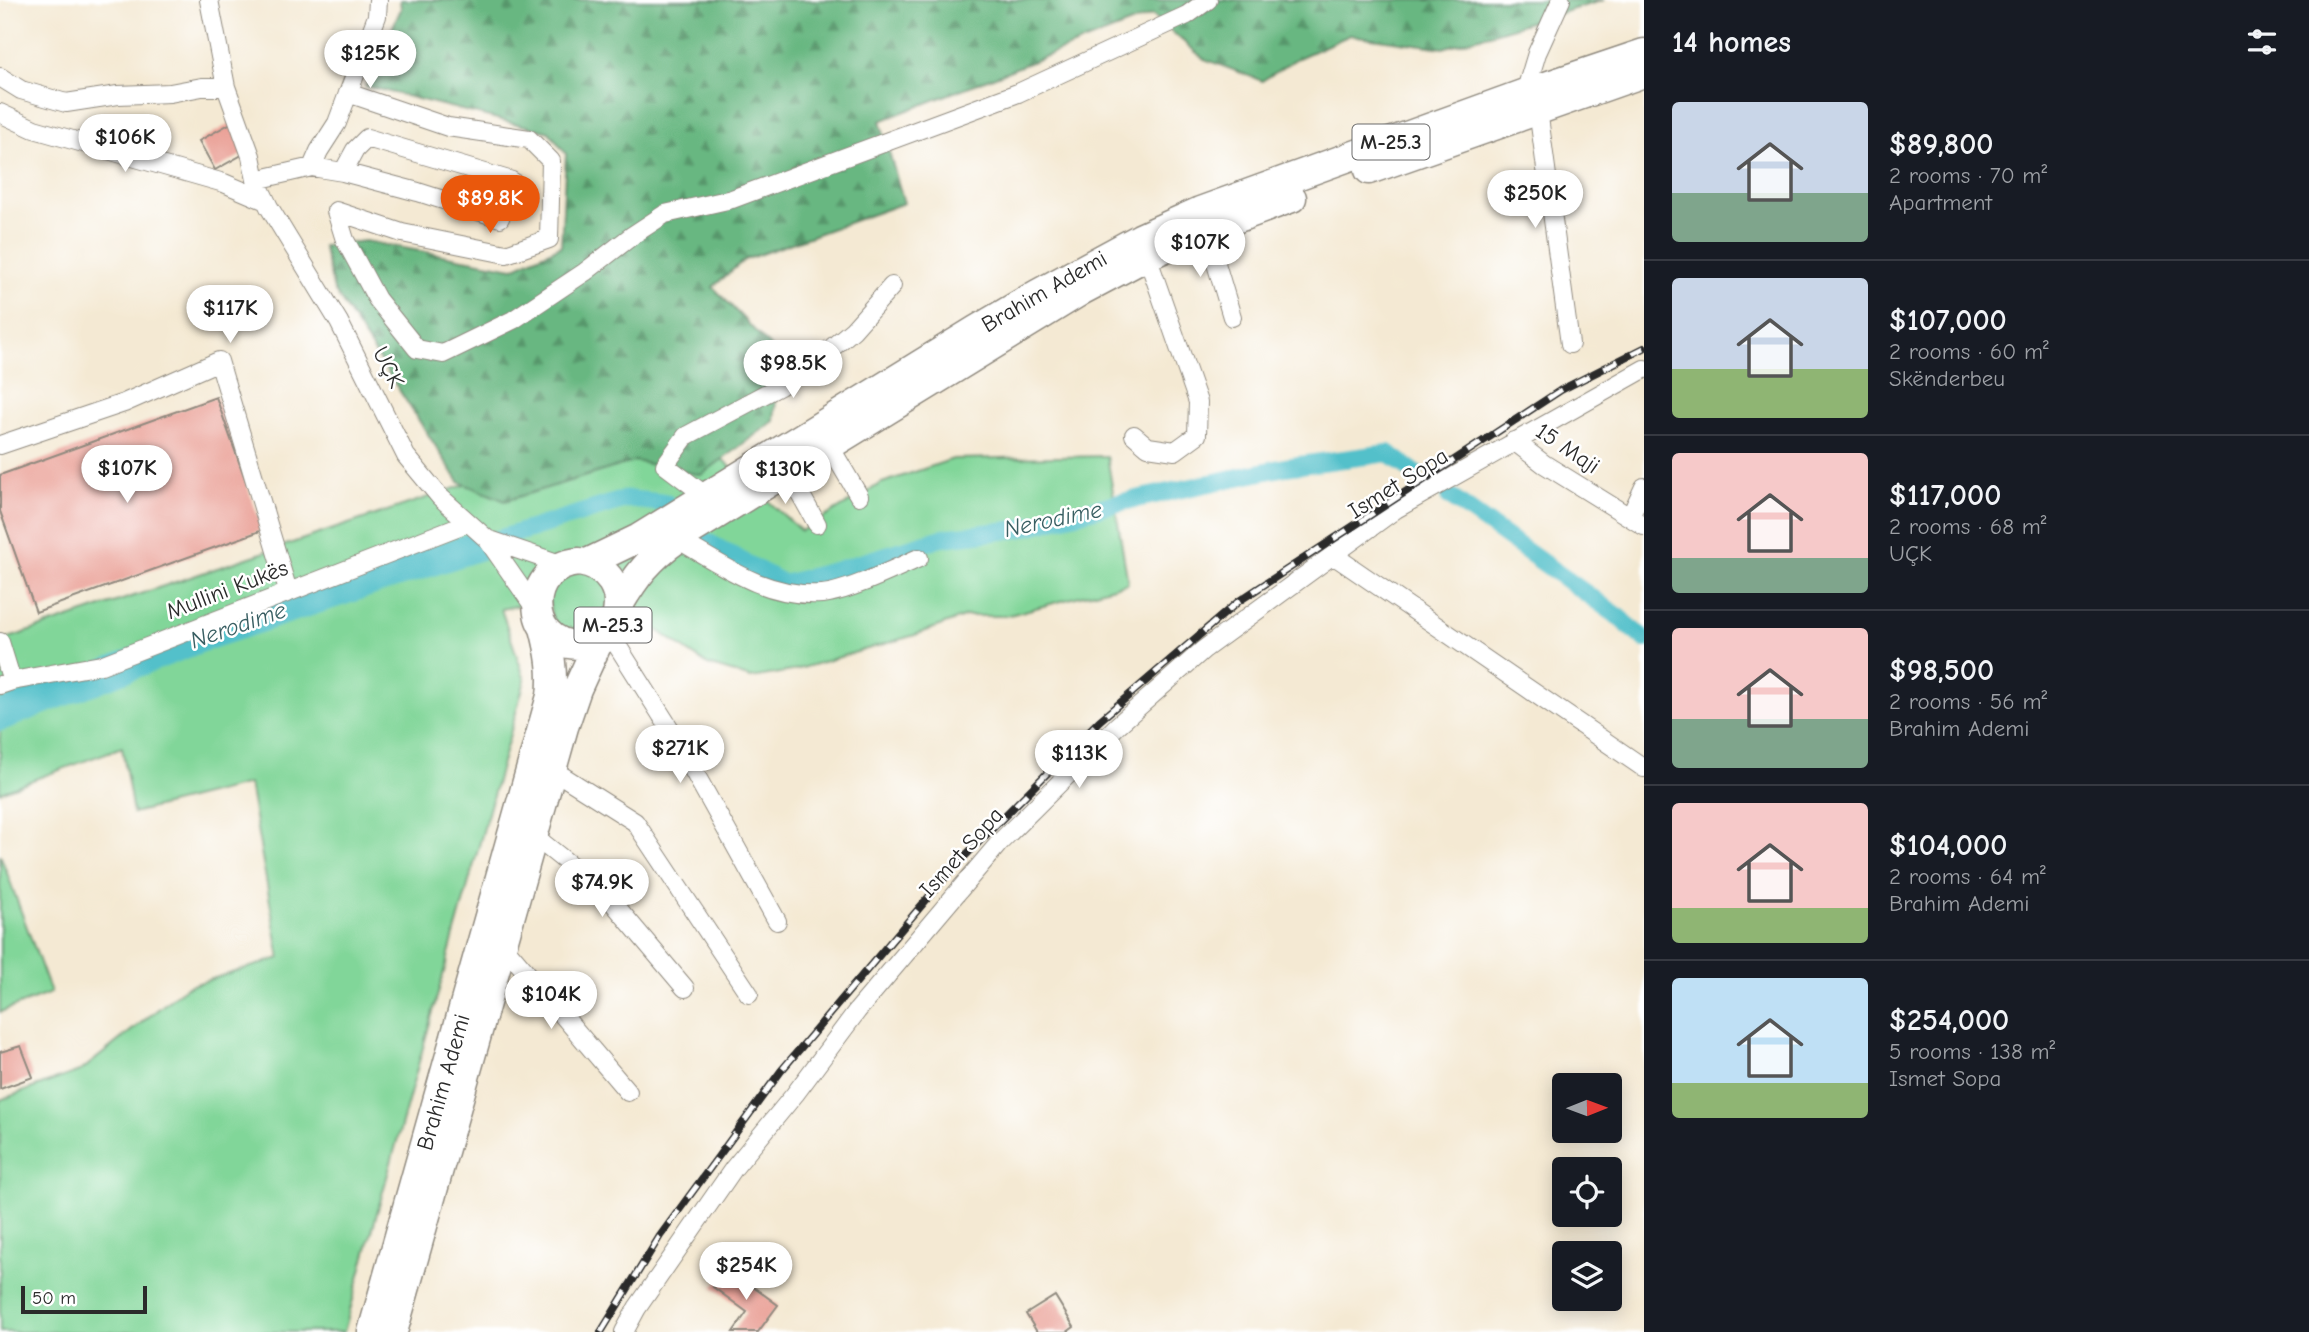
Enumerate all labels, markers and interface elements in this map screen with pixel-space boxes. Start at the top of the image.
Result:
icon: filters [2243,23,2281,61]
text: 14 homes [1672,25,1791,60]
pin: $125K [321,31,419,90]
text: $125K [340,39,400,66]
pin: $106K [76,114,174,174]
text: $106K [94,123,156,150]
road number: M-25.3 [1352,124,1430,160]
text: $89,800 [1889,127,1994,162]
icon: home [1728,130,1812,214]
text: 2 rooms · 70 m² [1889,162,2047,189]
pin: $250K [1486,170,1584,230]
pin: $89.8K [433,176,547,235]
text: $250K [1503,179,1567,206]
text: $89.8K [457,184,523,211]
text: Apartment [1889,189,1992,216]
pin: $107K [1151,219,1249,279]
text: $107K [1170,228,1230,255]
street label: Brahim Ademi [977,245,1112,338]
pin: $117K [181,286,279,345]
text: $117K [202,294,258,321]
text: $107,000 [1889,303,2007,338]
icon: home [1728,306,1812,390]
text: 2 rooms · 60 m² [1889,338,2049,365]
pin: $98.5K [736,340,850,400]
street label: UÇK [367,342,410,393]
text: $98.5K [760,349,826,376]
text: Skënderbeu [1889,365,2005,392]
street label: 15 Maji [1531,417,1605,479]
street label: Ismet Sopa [1343,442,1453,525]
pin: $107K [78,446,176,505]
pin: $130K [736,447,834,506]
text: $107K [97,454,157,481]
text: $130K [755,455,815,482]
text: $117,000 [1889,478,2001,513]
icon: home [1728,481,1812,565]
water label: Nerodime [1001,495,1105,543]
text: 2 rooms · 68 m² [1889,513,2047,540]
text: UÇK [1889,540,1932,567]
street label: Mullini Kukës [162,554,292,625]
water label: Nerodime [186,596,290,654]
road number: M-25.3 [574,608,652,642]
text: $98,500 [1889,653,1994,688]
icon: home [1728,656,1812,740]
text: 2 rooms · 56 m² [1889,688,2047,715]
text: Brahim Ademi [1889,715,2029,742]
pin: $271K [631,726,729,785]
pin: $113K [1030,730,1128,790]
text: $271K [651,734,709,761]
text: $113K [1051,739,1107,766]
street label: Ismet Sopa [914,802,1009,903]
text: $104,000 [1889,828,2007,863]
icon: home [1728,831,1812,915]
pin: $74.9K [545,860,659,919]
text: 2 rooms · 64 m² [1889,863,2046,890]
text: $74.9K [571,868,633,895]
text: Brahim Ademi [1889,890,2029,917]
pin: $104K [502,972,600,1031]
text: $104K [521,980,581,1007]
text: $254,000 [1889,1003,2009,1038]
icon: home [1728,1006,1812,1090]
street label: Brahim Ademi [411,1011,476,1153]
text: 5 rooms · 138 m² [1889,1038,2055,1065]
text: Ismet Sopa [1889,1065,2001,1092]
north arrow [1552,1073,1622,1143]
map controls [1552,1073,1622,1311]
button: locate [1552,1157,1622,1227]
button: layers [1552,1241,1622,1311]
pin: $254K [697,1242,795,1302]
text: $254K [715,1251,777,1278]
scale bar [21,1283,147,1315]
text: 50 m [32,1287,76,1309]

